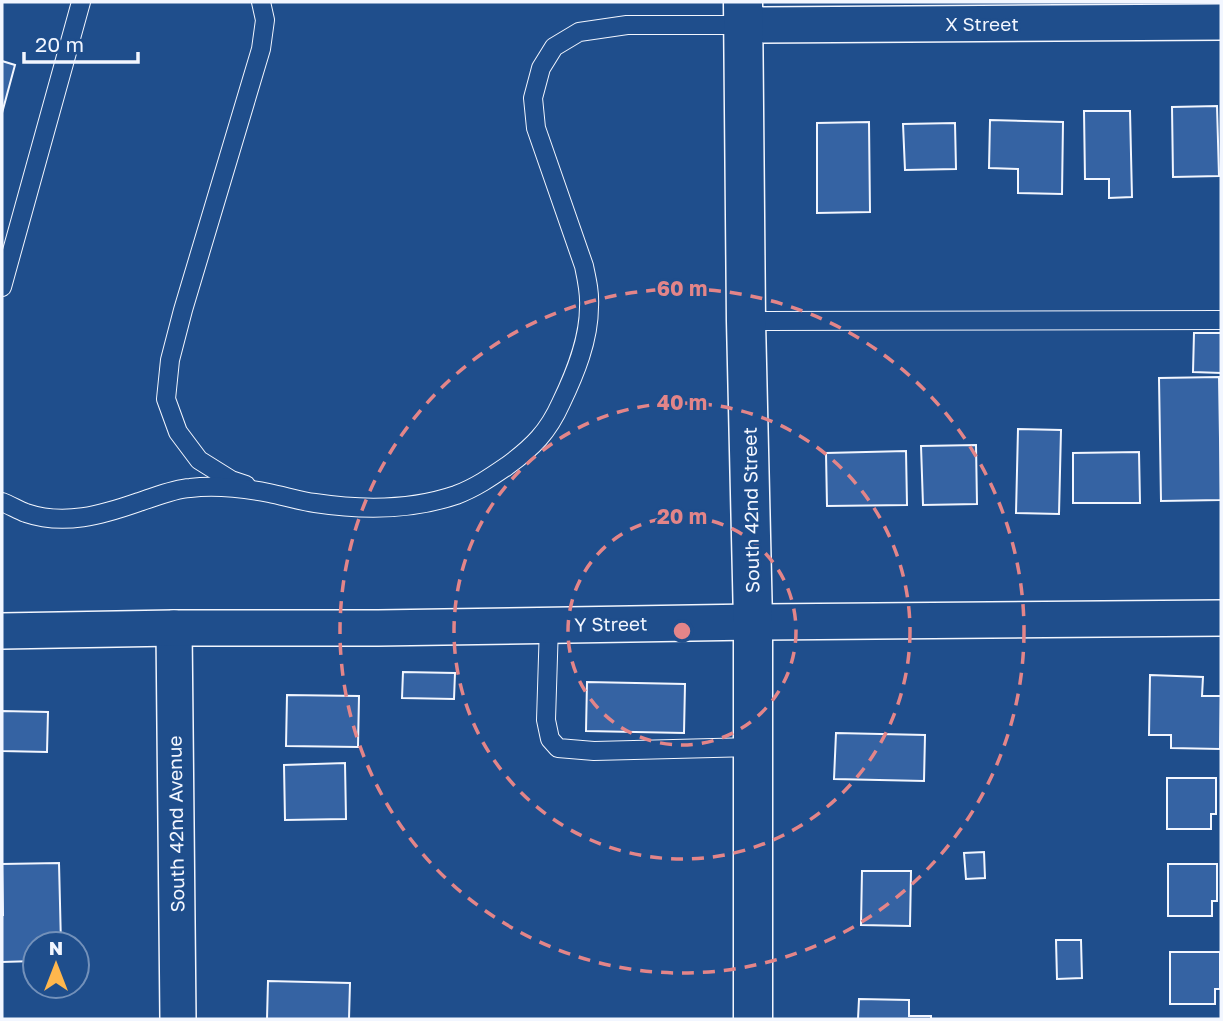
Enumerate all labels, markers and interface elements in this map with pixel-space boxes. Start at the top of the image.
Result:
street label: X Street [945,12,1019,35]
scale bar [24,21,138,65]
text: 20 m [35,31,84,57]
text: 60 m [657,275,707,301]
text: 40 m [657,389,707,415]
street label: South 42nd Street [738,427,763,593]
text: 20 m [657,503,707,529]
street label: Y Street [574,611,648,636]
centre of rings [670,619,694,643]
street label: South 42nd Avenue [162,735,189,913]
north arrow [21,930,91,1000]
text: N [49,936,63,959]

